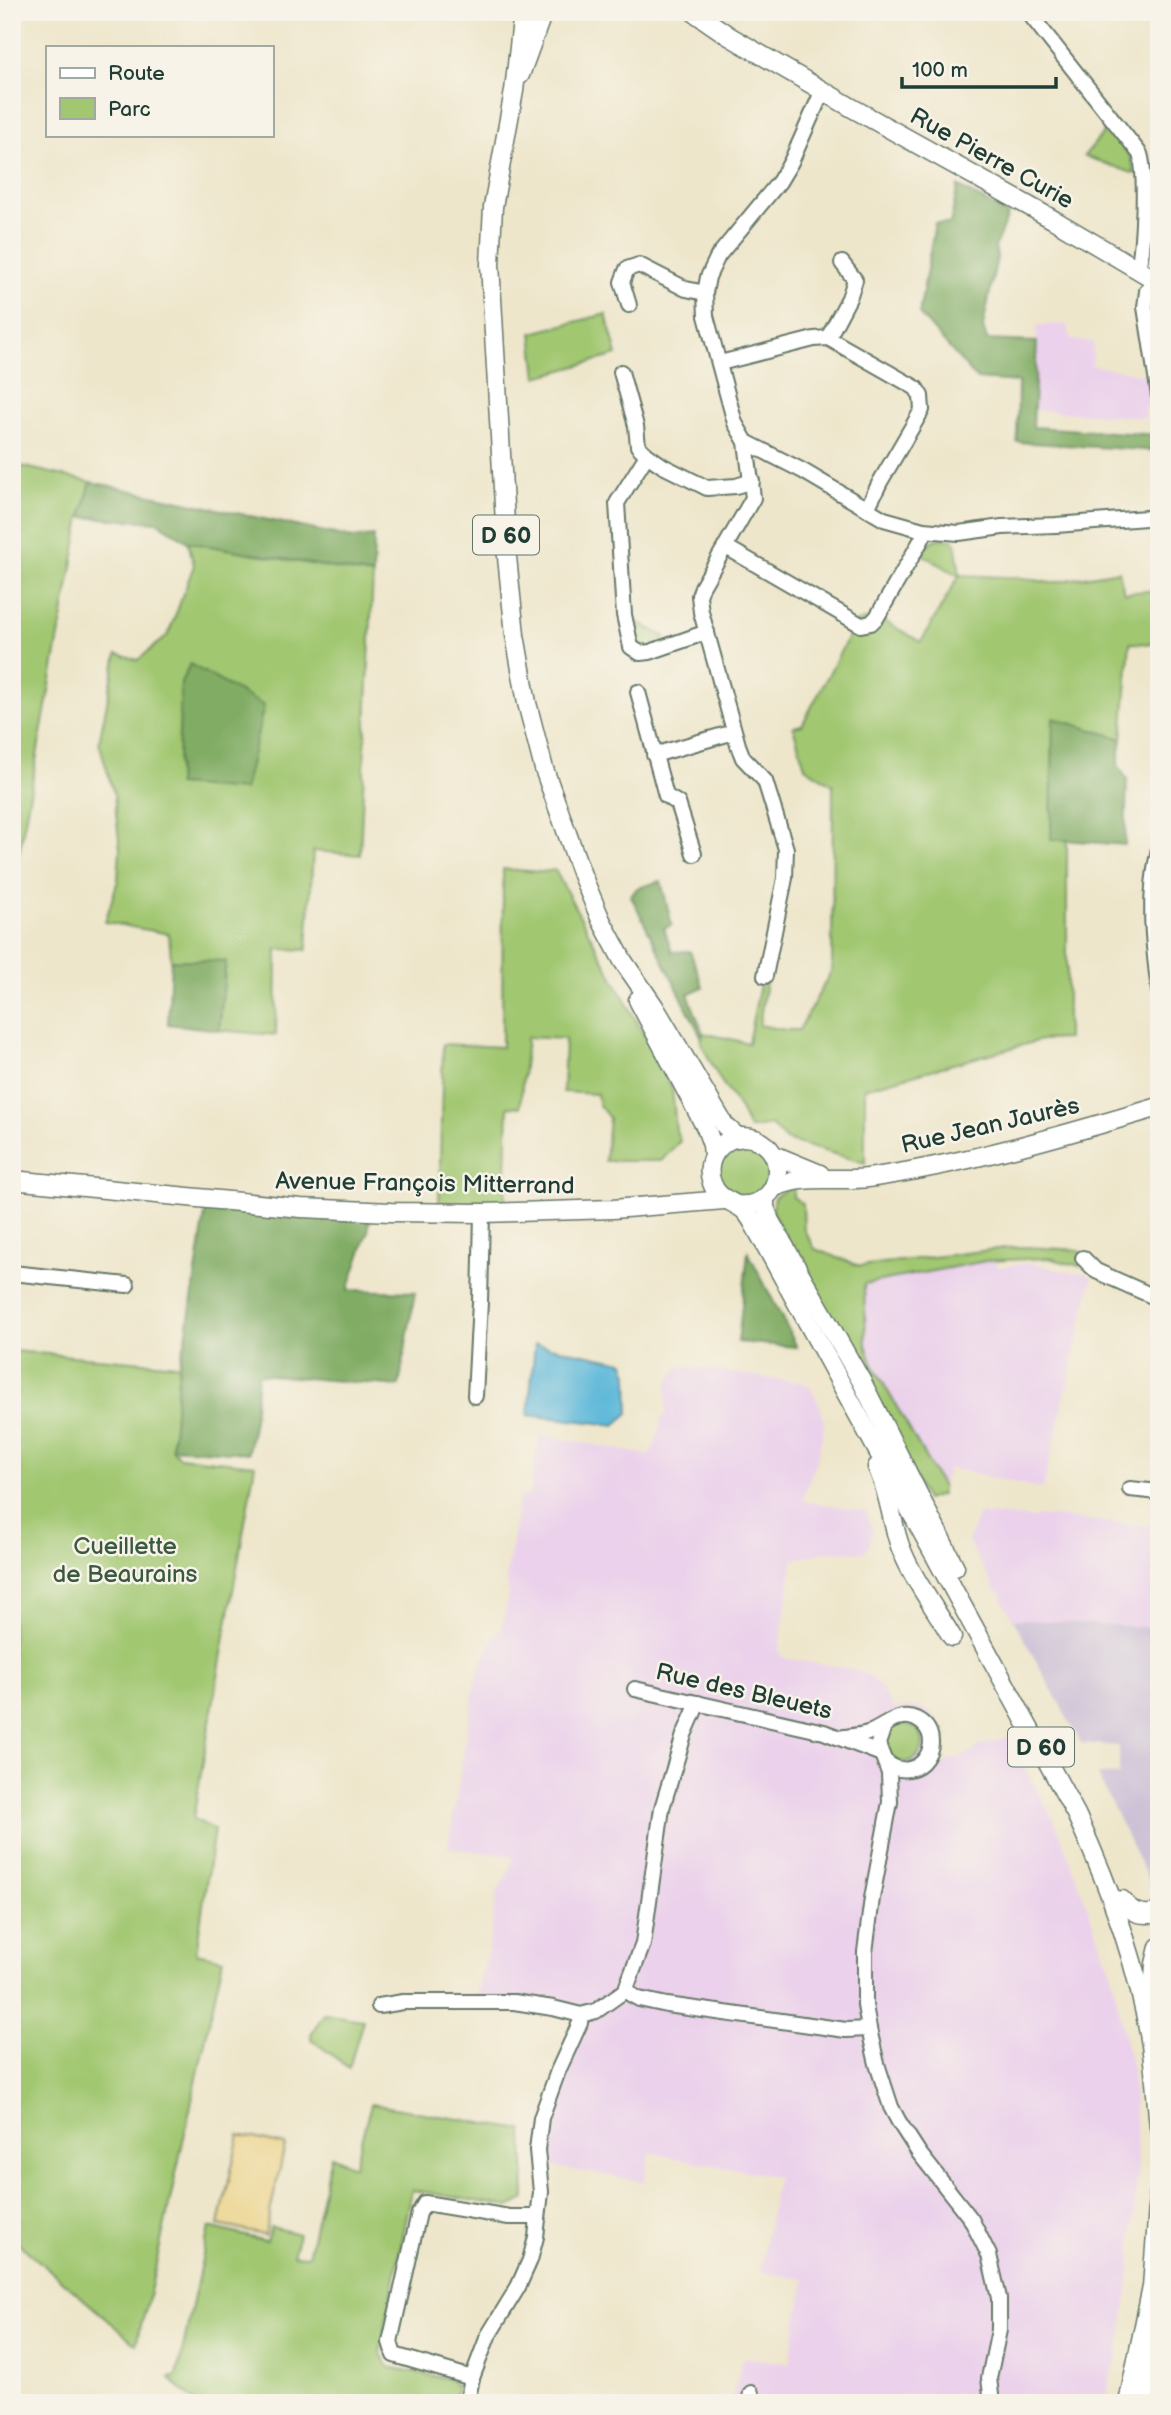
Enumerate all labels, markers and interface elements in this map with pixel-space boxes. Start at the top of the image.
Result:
legend [46,46,273,136]
scale bar [902,46,1056,90]
text: 100 m [912,58,968,83]
text: Route [108,61,165,86]
text: Parc [108,97,151,122]
street label: Rue Pierre Curie [905,101,1079,215]
road number: D 60 [473,516,539,554]
street label: Rue Jean Jaurès [898,1091,1082,1160]
street label: Avenue François Mitterrand [275,1166,575,1201]
park label: Cueillette de Beaurains [53,1532,198,1589]
street label: Rue des Bleuets [653,1657,835,1726]
road number: D 60 [1008,1728,1074,1766]

